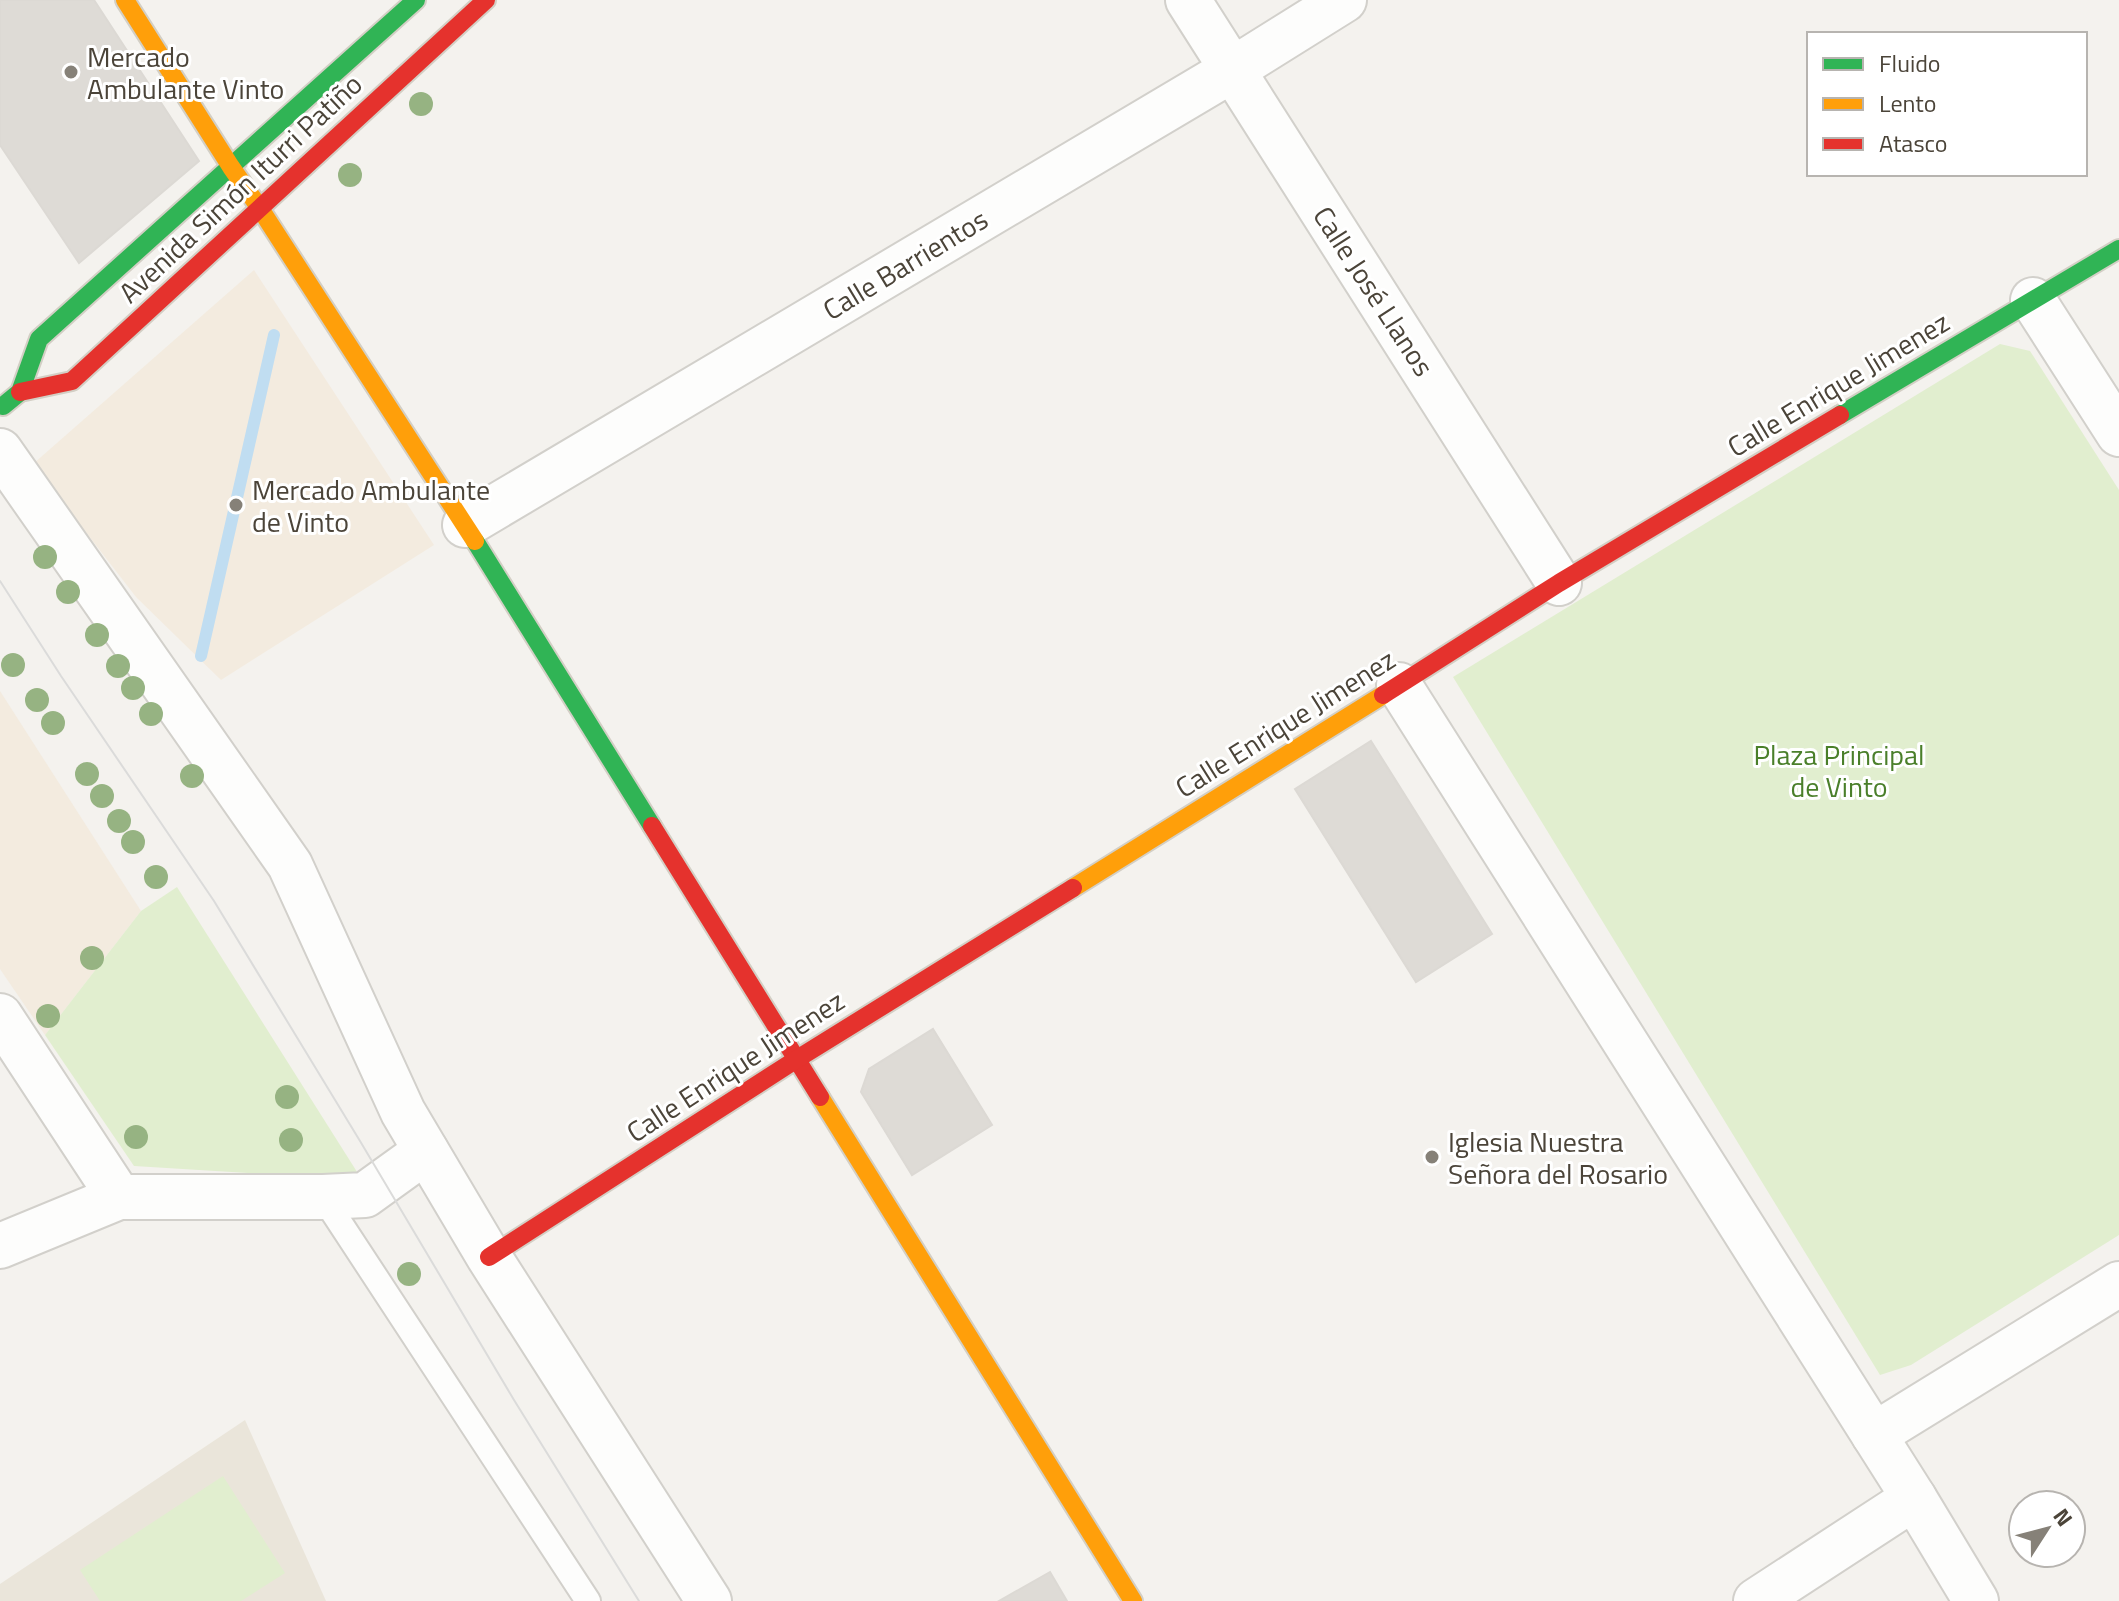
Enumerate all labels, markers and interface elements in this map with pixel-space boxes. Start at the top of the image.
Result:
legend [1807,32,2087,176]
place label: Mercado Ambulante Vinto [87,35,284,110]
text: Fluido [1879,45,1941,81]
marker: Mercado Ambulante Vinto [62,63,80,81]
street label: Avenida Simón Iturri Patiño [108,63,372,313]
text: Lento [1879,85,1936,121]
text: Atasco [1879,125,1948,161]
street label: Calle José Llanos [1303,197,1445,385]
street label: Calle Barrientos [814,198,996,330]
street label: Calle Enrique Jimenez [1719,301,1957,467]
place label: Mercado Ambulante de Vinto [252,468,490,543]
marker: Mercado Ambulante de Vinto [227,496,245,514]
street label: Calle Enrique Jimenez [1167,638,1403,808]
park label: Plaza Principal de Vinto [1753,733,1925,808]
street label: Calle Enrique Jimenez [617,979,853,1153]
place label: Iglesia Nuestra Señora del Rosario [1448,1120,1668,1195]
marker: Iglesia Nuestra Señora del Rosario [1423,1148,1441,1166]
north arrow [2007,1489,2087,1569]
text: N [2045,1501,2081,1533]

